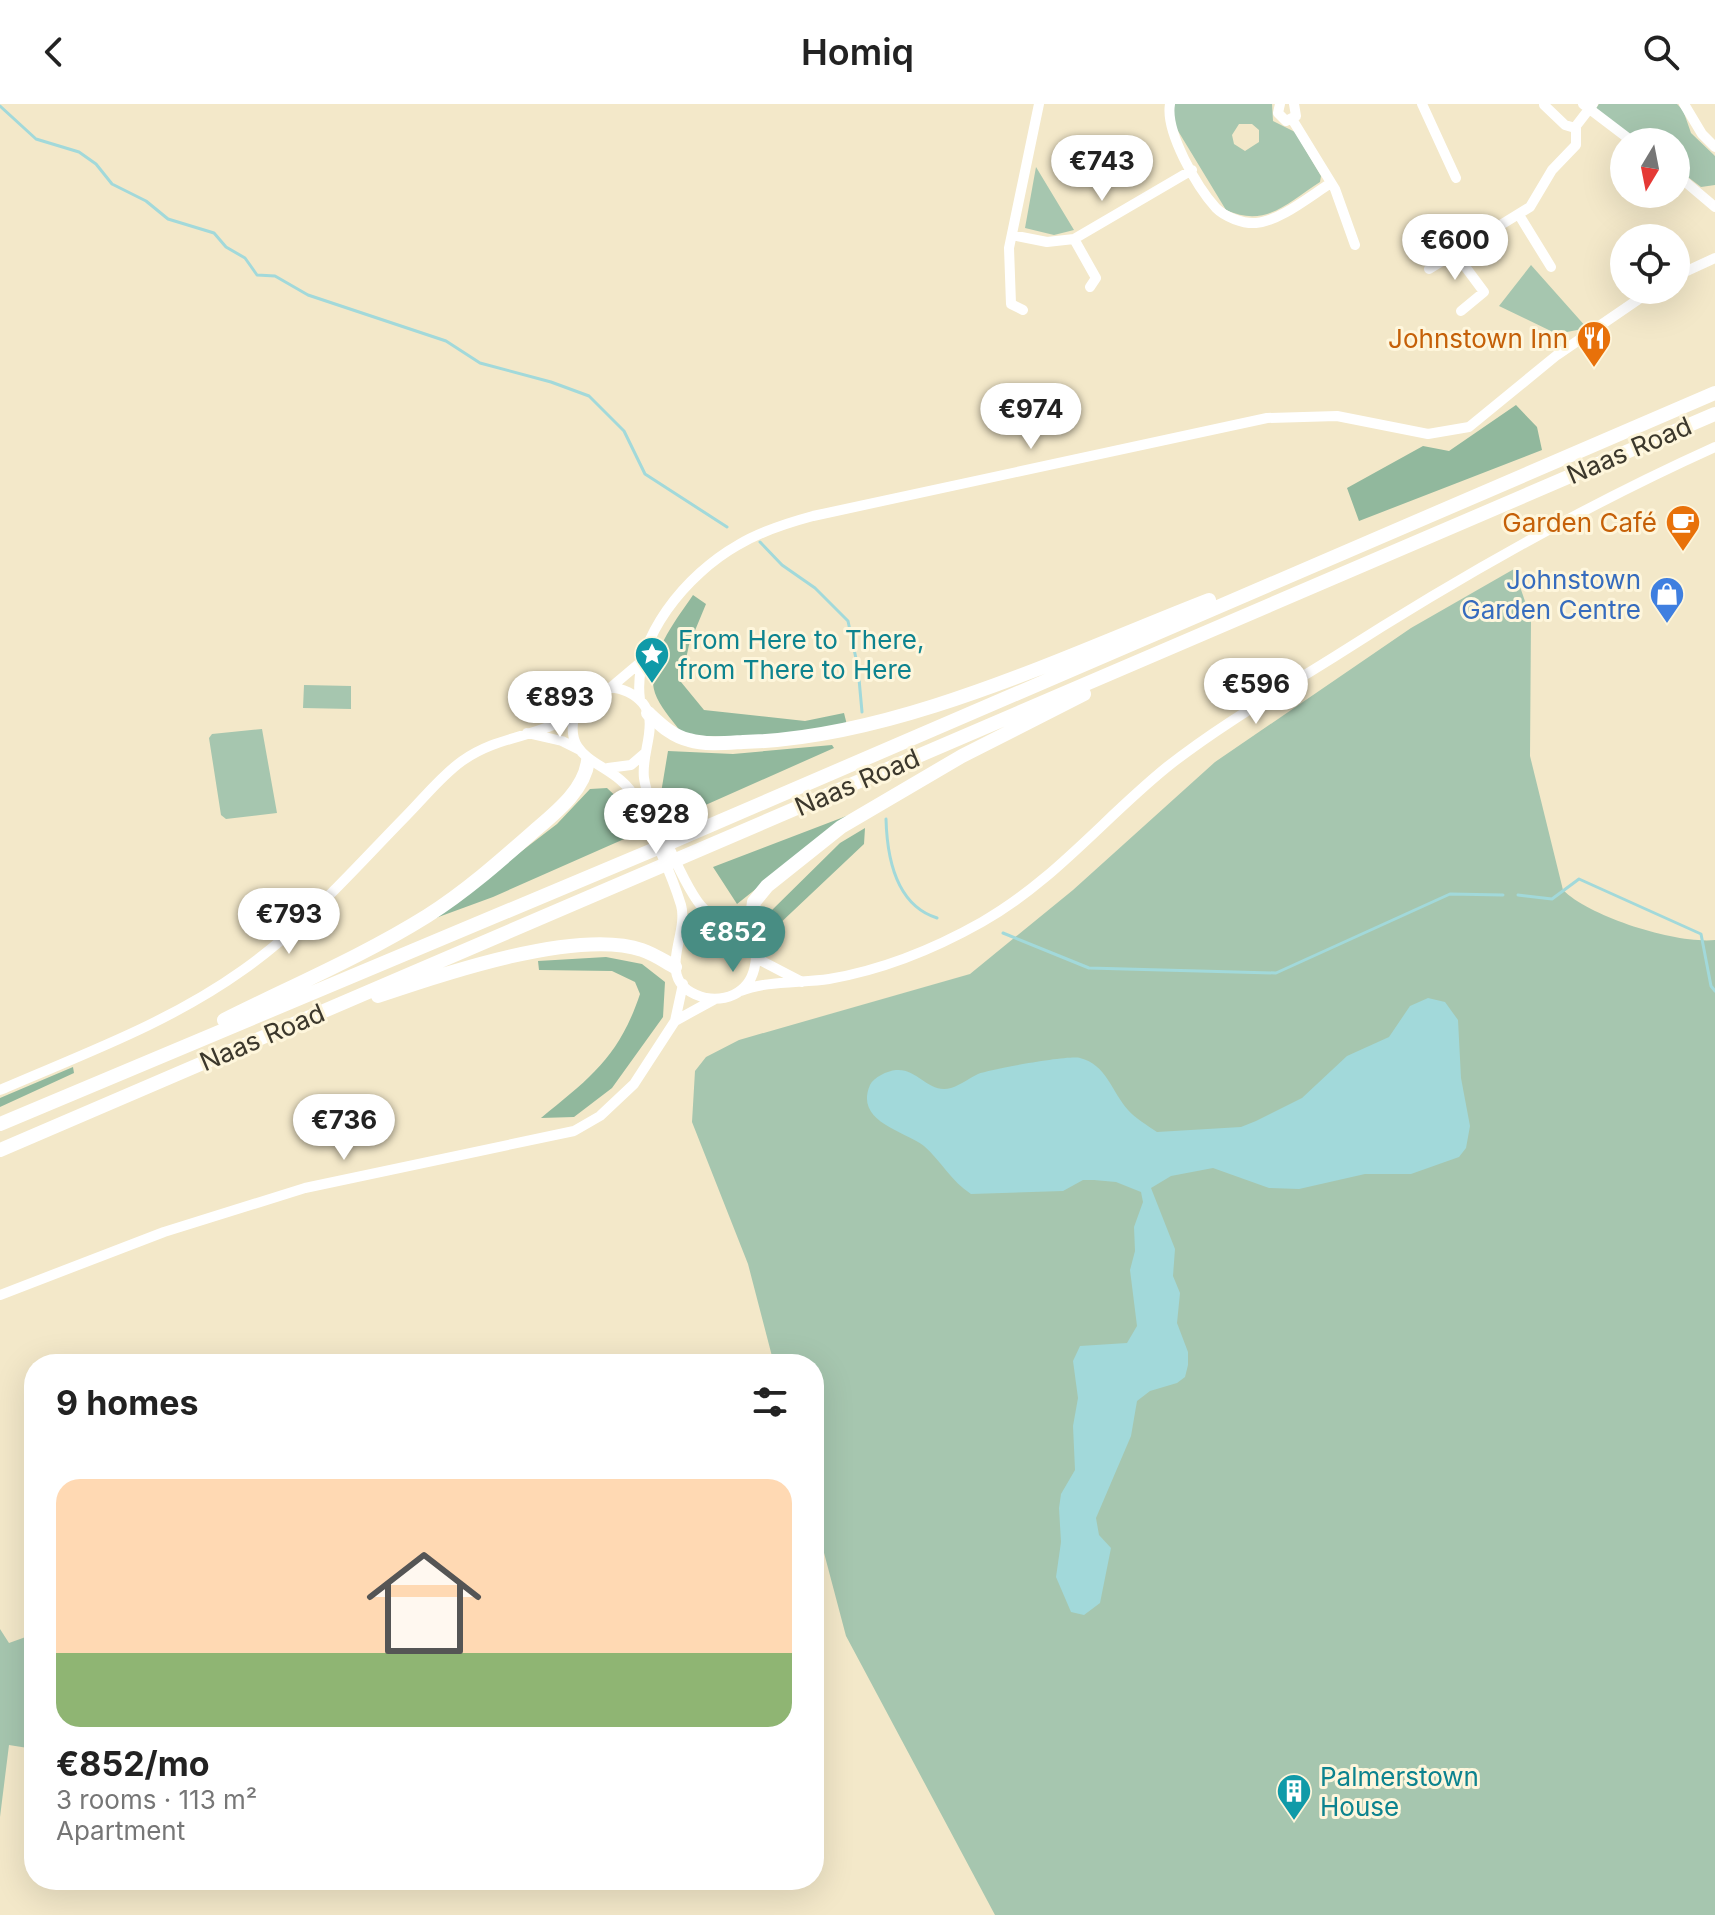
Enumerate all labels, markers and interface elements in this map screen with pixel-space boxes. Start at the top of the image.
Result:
icon: back [32,30,76,74]
text: Homiq [801,30,914,74]
icon: search [1639,30,1683,74]
north arrow [1610,128,1690,208]
map controls [1610,128,1690,304]
pin: €743 [1055,135,1149,203]
text: €743 [1069,145,1135,176]
pin: €600 [1408,214,1502,282]
text: €600 [1420,224,1490,255]
button: locate [1610,224,1690,304]
restaurant icon: Johnstown Inn [1575,319,1613,369]
place label: Johnstown Inn [1388,323,1568,354]
pin: €974 [984,383,1078,451]
text: €974 [998,393,1064,424]
street label: Naas Road [1562,410,1696,490]
cafe icon: Garden Café [1664,503,1702,553]
place label: Garden Café [1502,507,1657,538]
place label: Johnstown Garden Centre [1461,564,1641,625]
shop icon: Johnstown Garden Centre [1648,575,1686,625]
place label: From Here to There, from There to Here [678,624,924,685]
place icon: From Here to There, from There to Here [633,635,671,685]
pin: €596 [1209,658,1303,726]
text: €596 [1222,668,1290,699]
pin: €893 [513,671,607,739]
text: €893 [526,681,594,712]
street label: Naas Road [790,742,924,822]
pin: €928 [609,788,703,856]
text: €928 [622,798,690,829]
pin: €793 [242,888,336,956]
text: €793 [256,898,322,929]
pin: €852 [686,906,780,974]
text: €852 [699,916,767,947]
street label: Naas Road [195,997,329,1077]
pin: €736 [297,1094,391,1162]
text: €736 [311,1104,377,1135]
icon: filters [748,1380,792,1424]
text: 9 homes [56,1382,198,1423]
icon: home [352,1531,496,1675]
text: €852/mo [56,1743,210,1784]
place label: Palmerstown House [1320,1761,1479,1822]
building icon: Palmerstown House [1275,1772,1313,1822]
text: 3 rooms · 113 m² [56,1784,257,1815]
text: Apartment [56,1815,185,1846]

